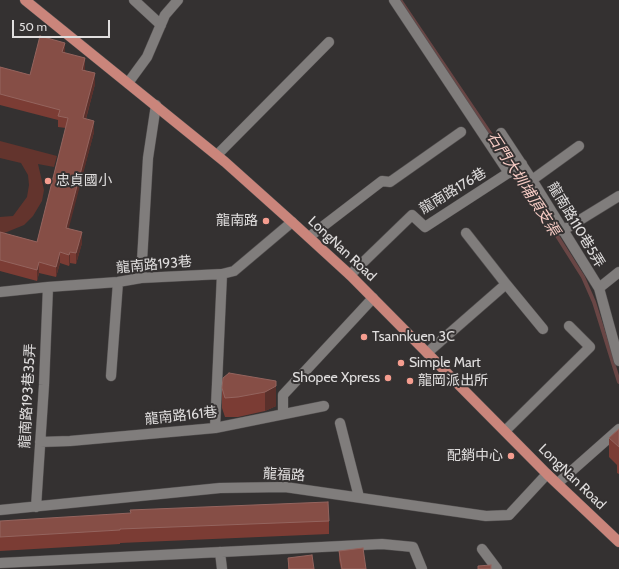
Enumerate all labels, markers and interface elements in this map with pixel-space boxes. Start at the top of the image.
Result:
scale bar [14,12,112,38]
text: 50 m [19,19,47,34]
water label: 石門大圳埔頂支渠 [483,129,563,239]
street label: 龍南路176巷 [416,164,490,218]
place label: 忠貞國小 [56,173,112,189]
marker: 忠貞國小 [43,176,53,186]
street label: 龍南路110巷5弄 [544,179,608,271]
place label: 龍南路 [216,213,258,229]
street label: LongNan Road [304,213,380,285]
marker: 龍南路 [261,216,271,226]
street label: 龍南路193巷 [115,253,193,277]
place label: Tsannkuen 3C [372,329,455,345]
marker: Tsannkuen 3C [359,332,369,342]
street label: 龍南路193巷35弄 [17,343,39,449]
place label: Simple Mart [409,355,481,371]
marker: Simple Mart [396,358,406,368]
place label: Shopee Xpress [292,370,380,386]
marker: Shopee Xpress [383,373,393,383]
place label: 龍岡派出所 [418,373,488,389]
marker: 龍岡派出所 [405,376,415,386]
street label: 龍南路161巷 [144,404,218,428]
street label: LongNan Road [535,441,609,513]
place label: 配銷中心 [447,448,503,464]
marker: 配銷中心 [506,451,516,461]
street label: 龍福路 [263,466,305,484]

